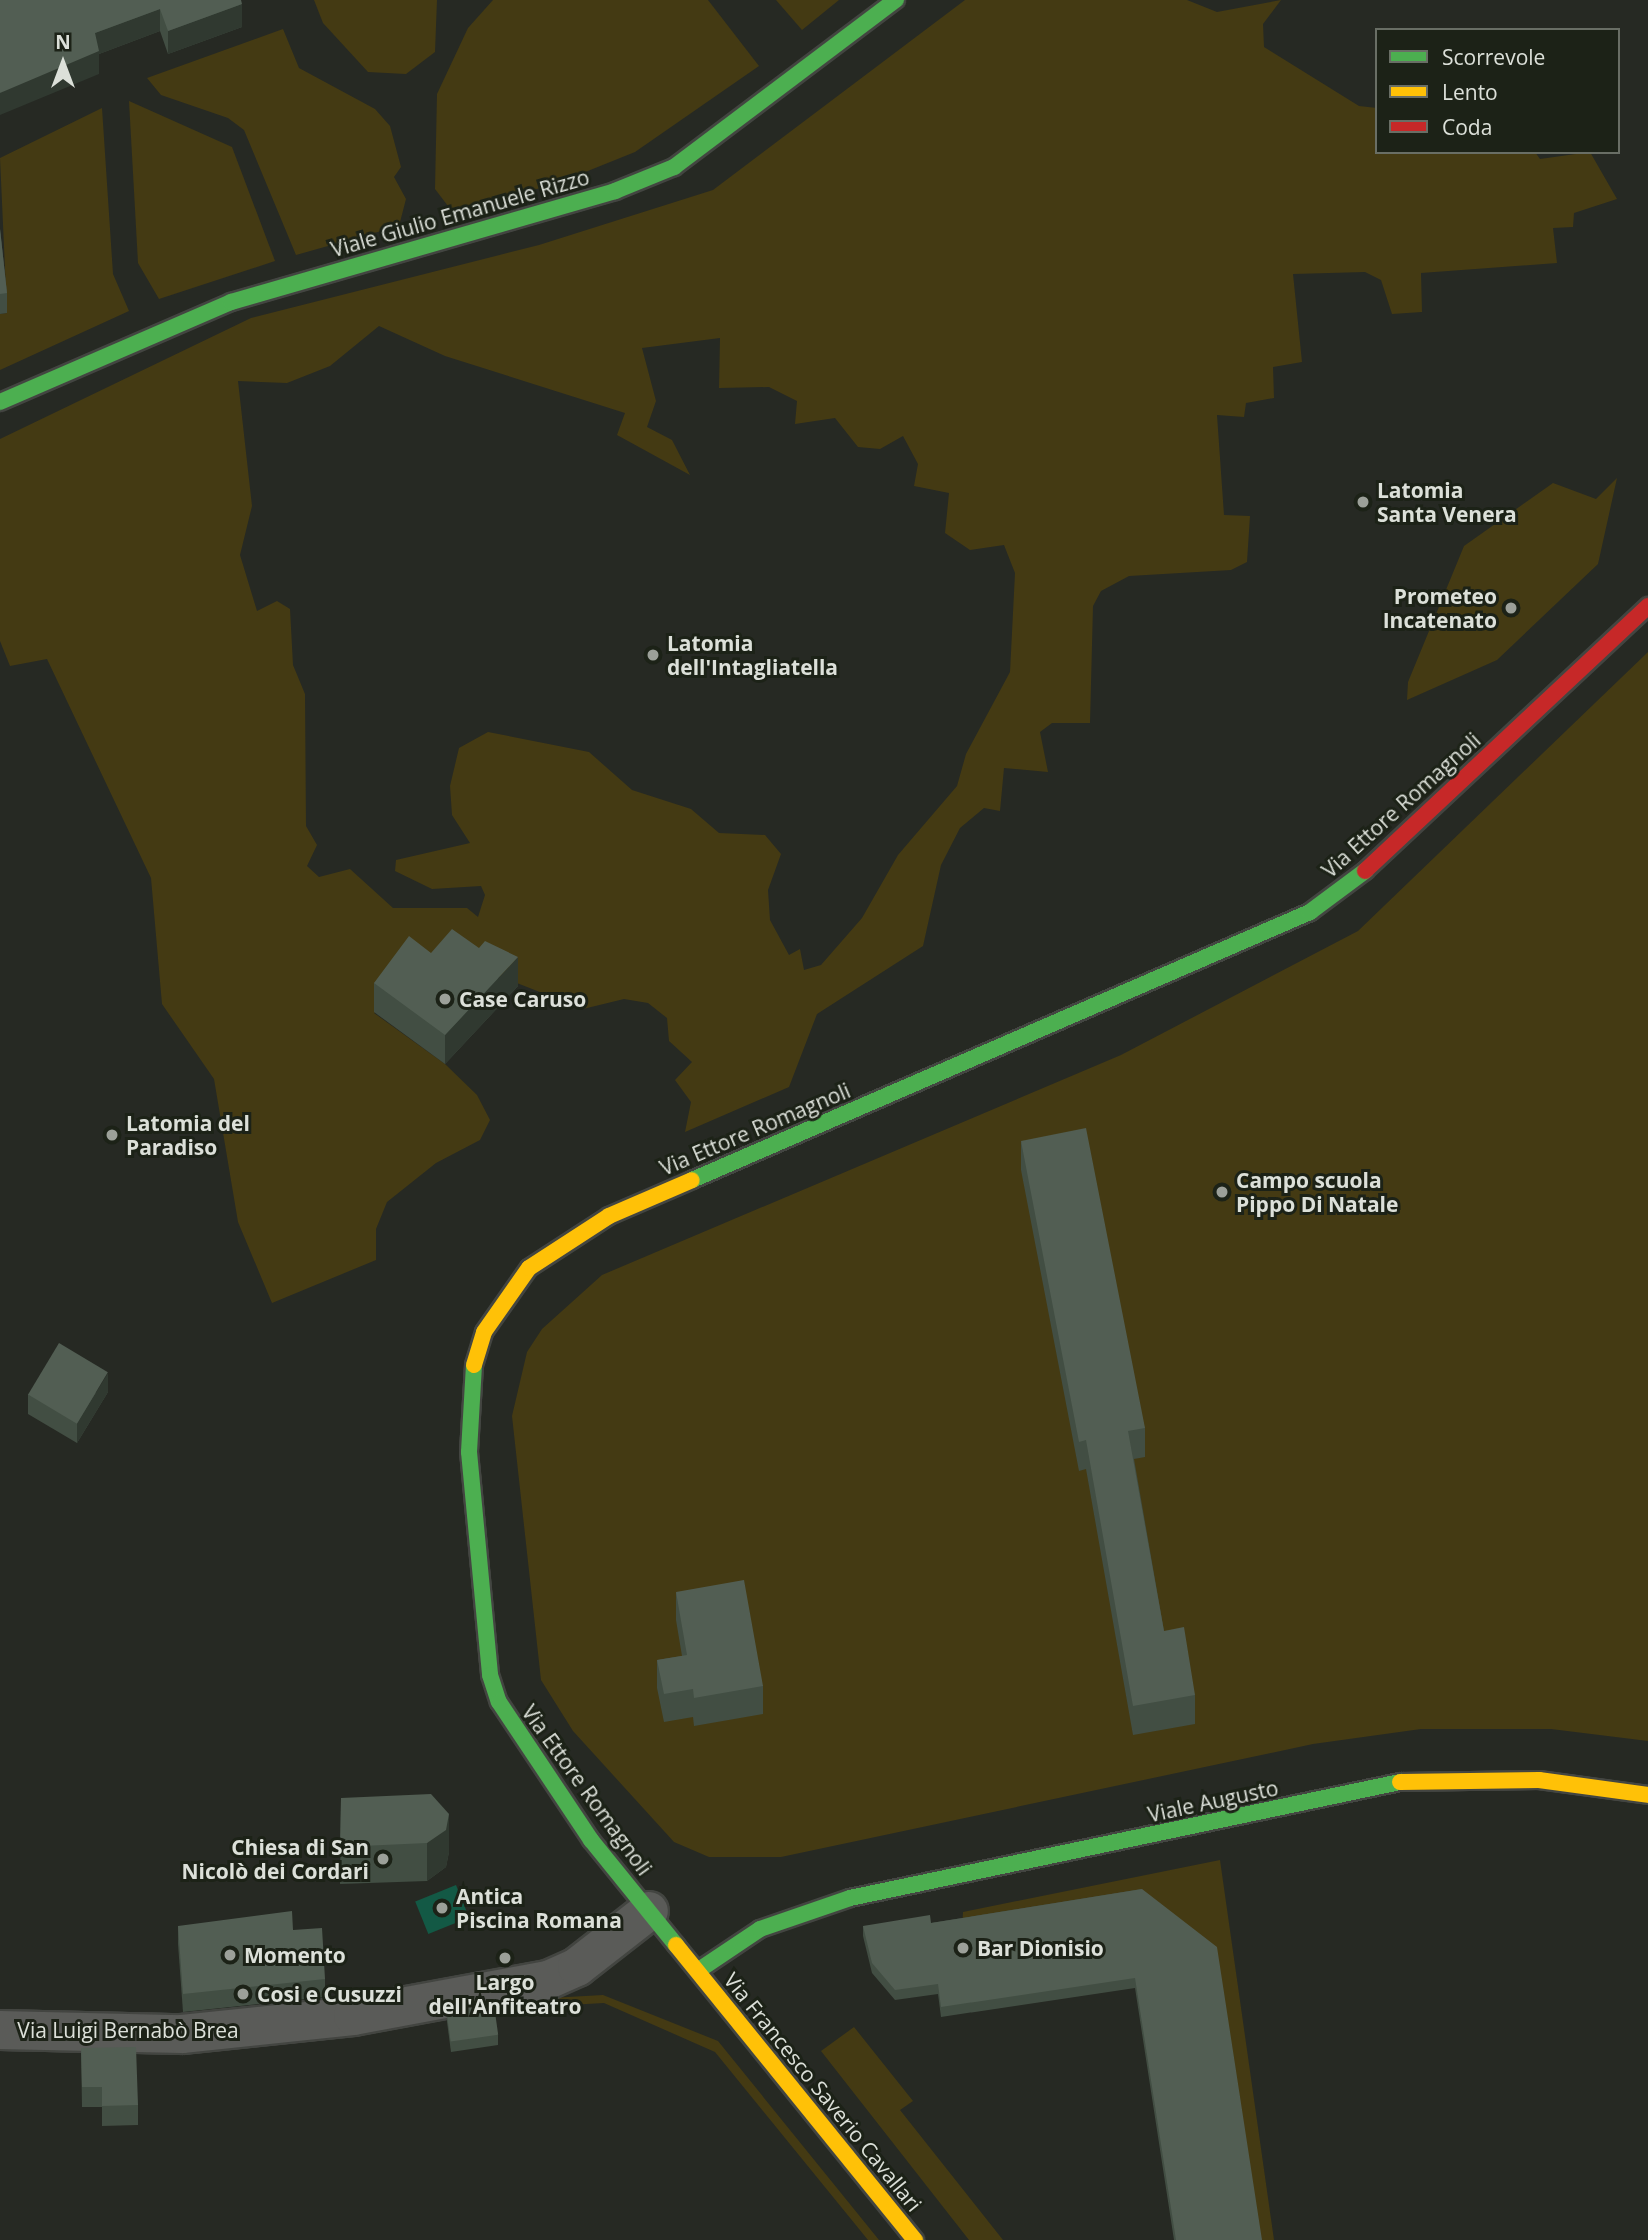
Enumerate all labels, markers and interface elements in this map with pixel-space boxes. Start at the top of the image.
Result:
north arrow [28,28,98,98]
legend [1375,28,1620,154]
text: N [55,29,71,55]
text: Scorrevole [1442,43,1545,71]
text: Lento [1442,78,1498,106]
text: Coda [1442,113,1492,141]
street label: Viale Giulio Emanuele Rizzo [328,164,592,262]
place label: Latomia Santa Venera [1377,477,1517,527]
marker: Latomia Santa Venera [1355,494,1371,510]
place label: Prometeo Incatenato [1383,583,1497,633]
marker: Prometeo Incatenato [1503,600,1519,616]
place label: Latomia dell'Intagliatella [667,630,838,680]
marker: Latomia dell'Intagliatella [645,647,661,663]
street label: Via Ettore Romagnoli [1317,727,1485,883]
place label: Case Caruso [459,986,586,1012]
marker: Case Caruso [437,991,453,1007]
street label: Via Ettore Romagnoli [656,1077,854,1181]
place label: Latomia del Paradiso [126,1110,250,1160]
marker: Latomia del Paradiso [104,1127,120,1143]
place label: Campo scuola Pippo Di Natale [1236,1167,1398,1217]
marker: Campo scuola Pippo Di Natale [1214,1184,1230,1200]
street label: Via Ettore Romagnoli [517,1700,657,1880]
street label: Viale Augusto [1146,1775,1280,1827]
place label: Chiesa di San Nicolò dei Cordari [181,1834,369,1884]
marker: Chiesa di San Nicolò dei Cordari [375,1851,391,1867]
place label: Antica Piscina Romana [456,1883,622,1933]
marker: Antica Piscina Romana [434,1900,450,1916]
place label: Bar Dionisio [977,1935,1104,1961]
marker: Bar Dionisio [955,1940,971,1956]
place label: Momento [244,1942,346,1968]
marker: Momento [222,1947,238,1963]
marker: Largo dell'Anfiteatro [497,1950,513,1966]
street label: Via Francesco Saverio Cavallari [719,1968,927,2216]
place label: Largo dell'Anfiteatro [429,1969,581,2019]
place label: Cosi e Cusuzzi [257,1981,402,2007]
marker: Cosi e Cusuzzi [235,1986,251,2002]
street label: Via Luigi Bernabò Brea [17,2017,239,2043]

